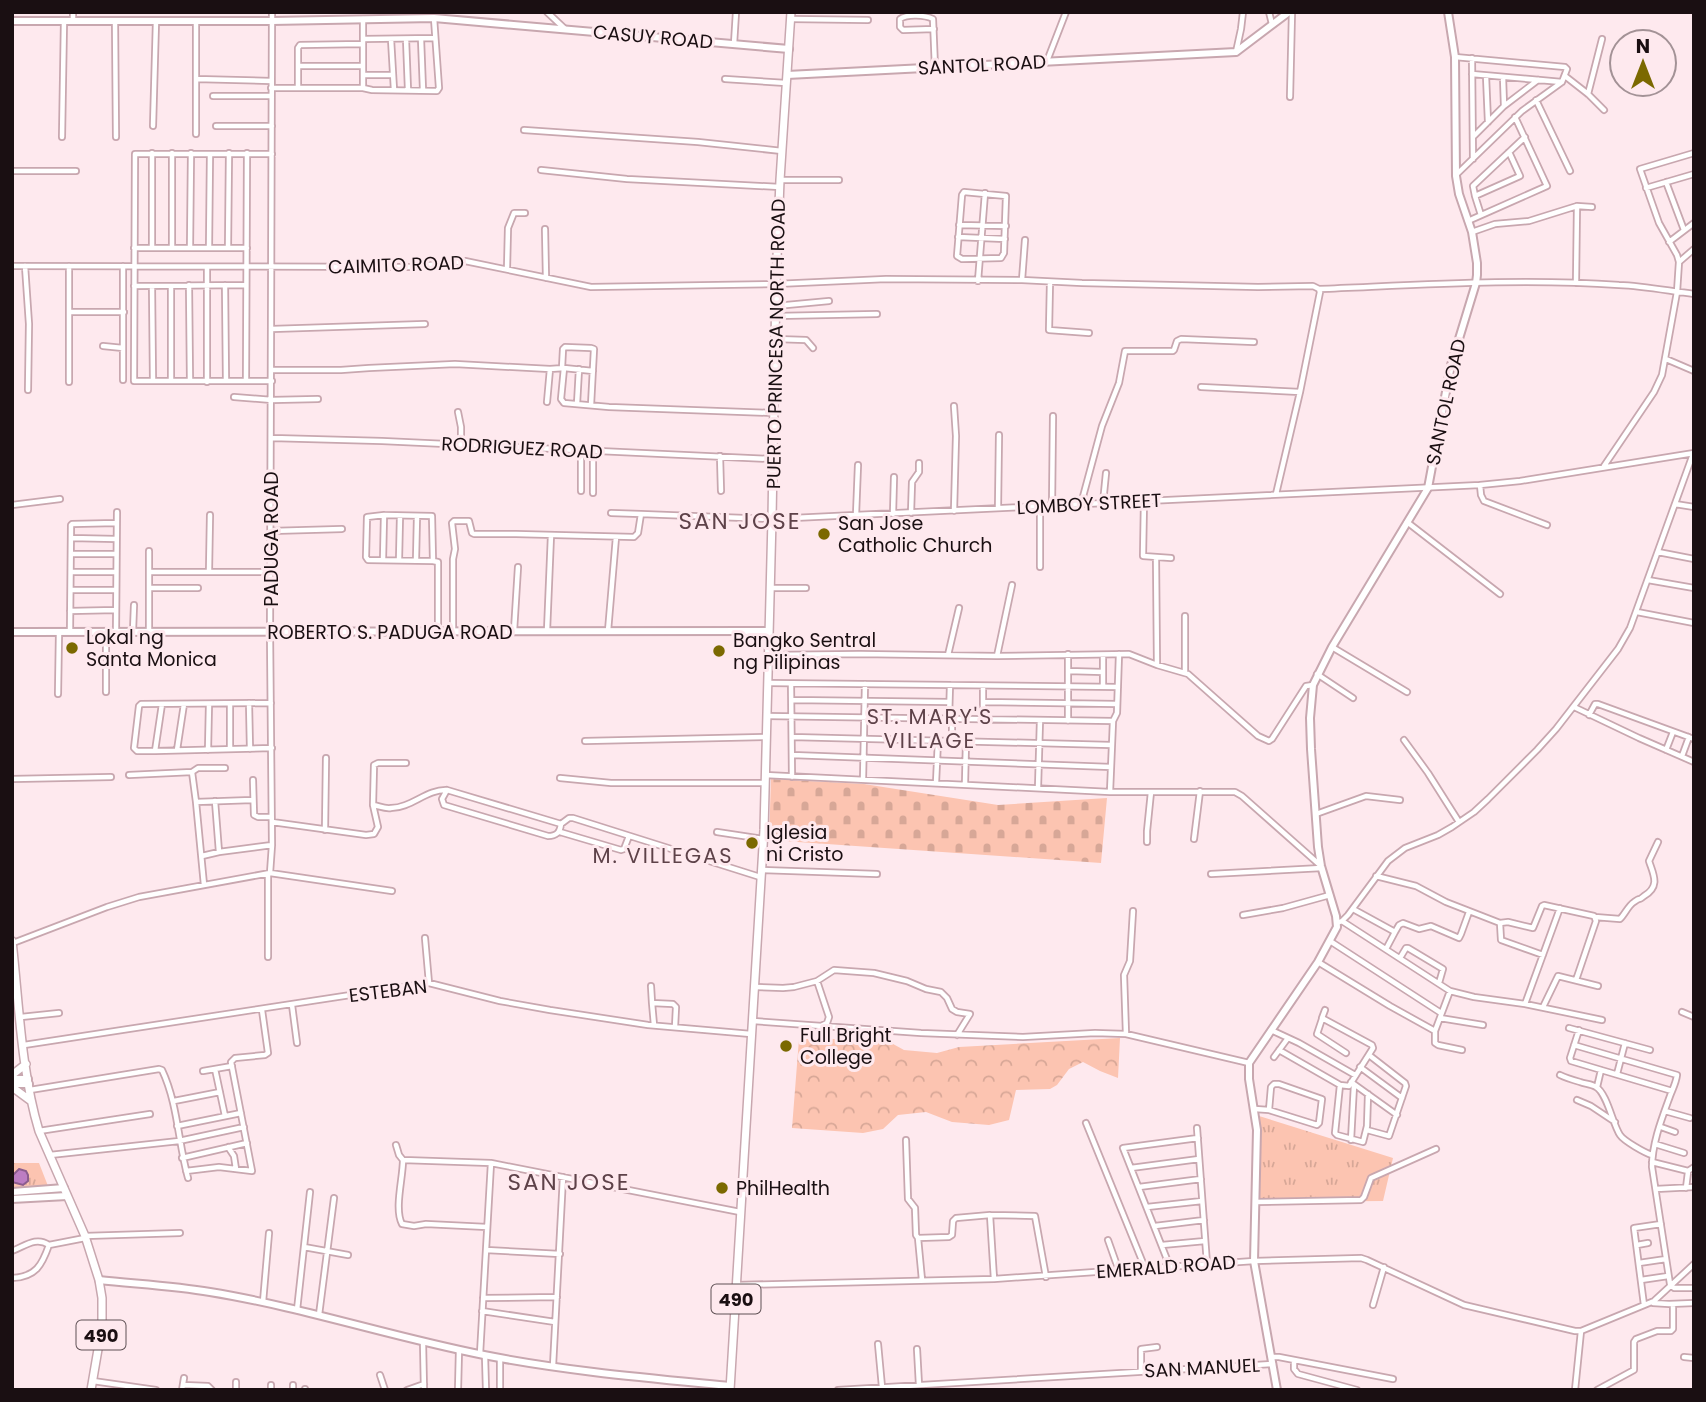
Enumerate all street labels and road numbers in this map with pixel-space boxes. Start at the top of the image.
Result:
street label: CASUY ROAD [592,18,714,56]
street label: SANTOL ROAD [917,48,1047,82]
street label: PUERTO PRINCESA NORTH ROAD [760,199,792,489]
street label: CAIMITO ROAD [327,249,465,281]
street label: SANTOL ROAD [1419,336,1473,468]
street label: RODRIGUEZ ROAD [441,430,603,466]
street label: PADUGA ROAD [258,471,285,607]
street label: LOMBOY STREET [1016,487,1162,521]
street label: ROBERTO S. PADUGA ROAD [267,619,513,646]
street label: ESTEBAN [347,973,429,1009]
street label: EMERALD ROAD [1095,1249,1237,1285]
road number: 490 [712,1284,760,1314]
road number: 490 [76,1320,126,1350]
street label: SAN MANUEL [1144,1351,1260,1385]

